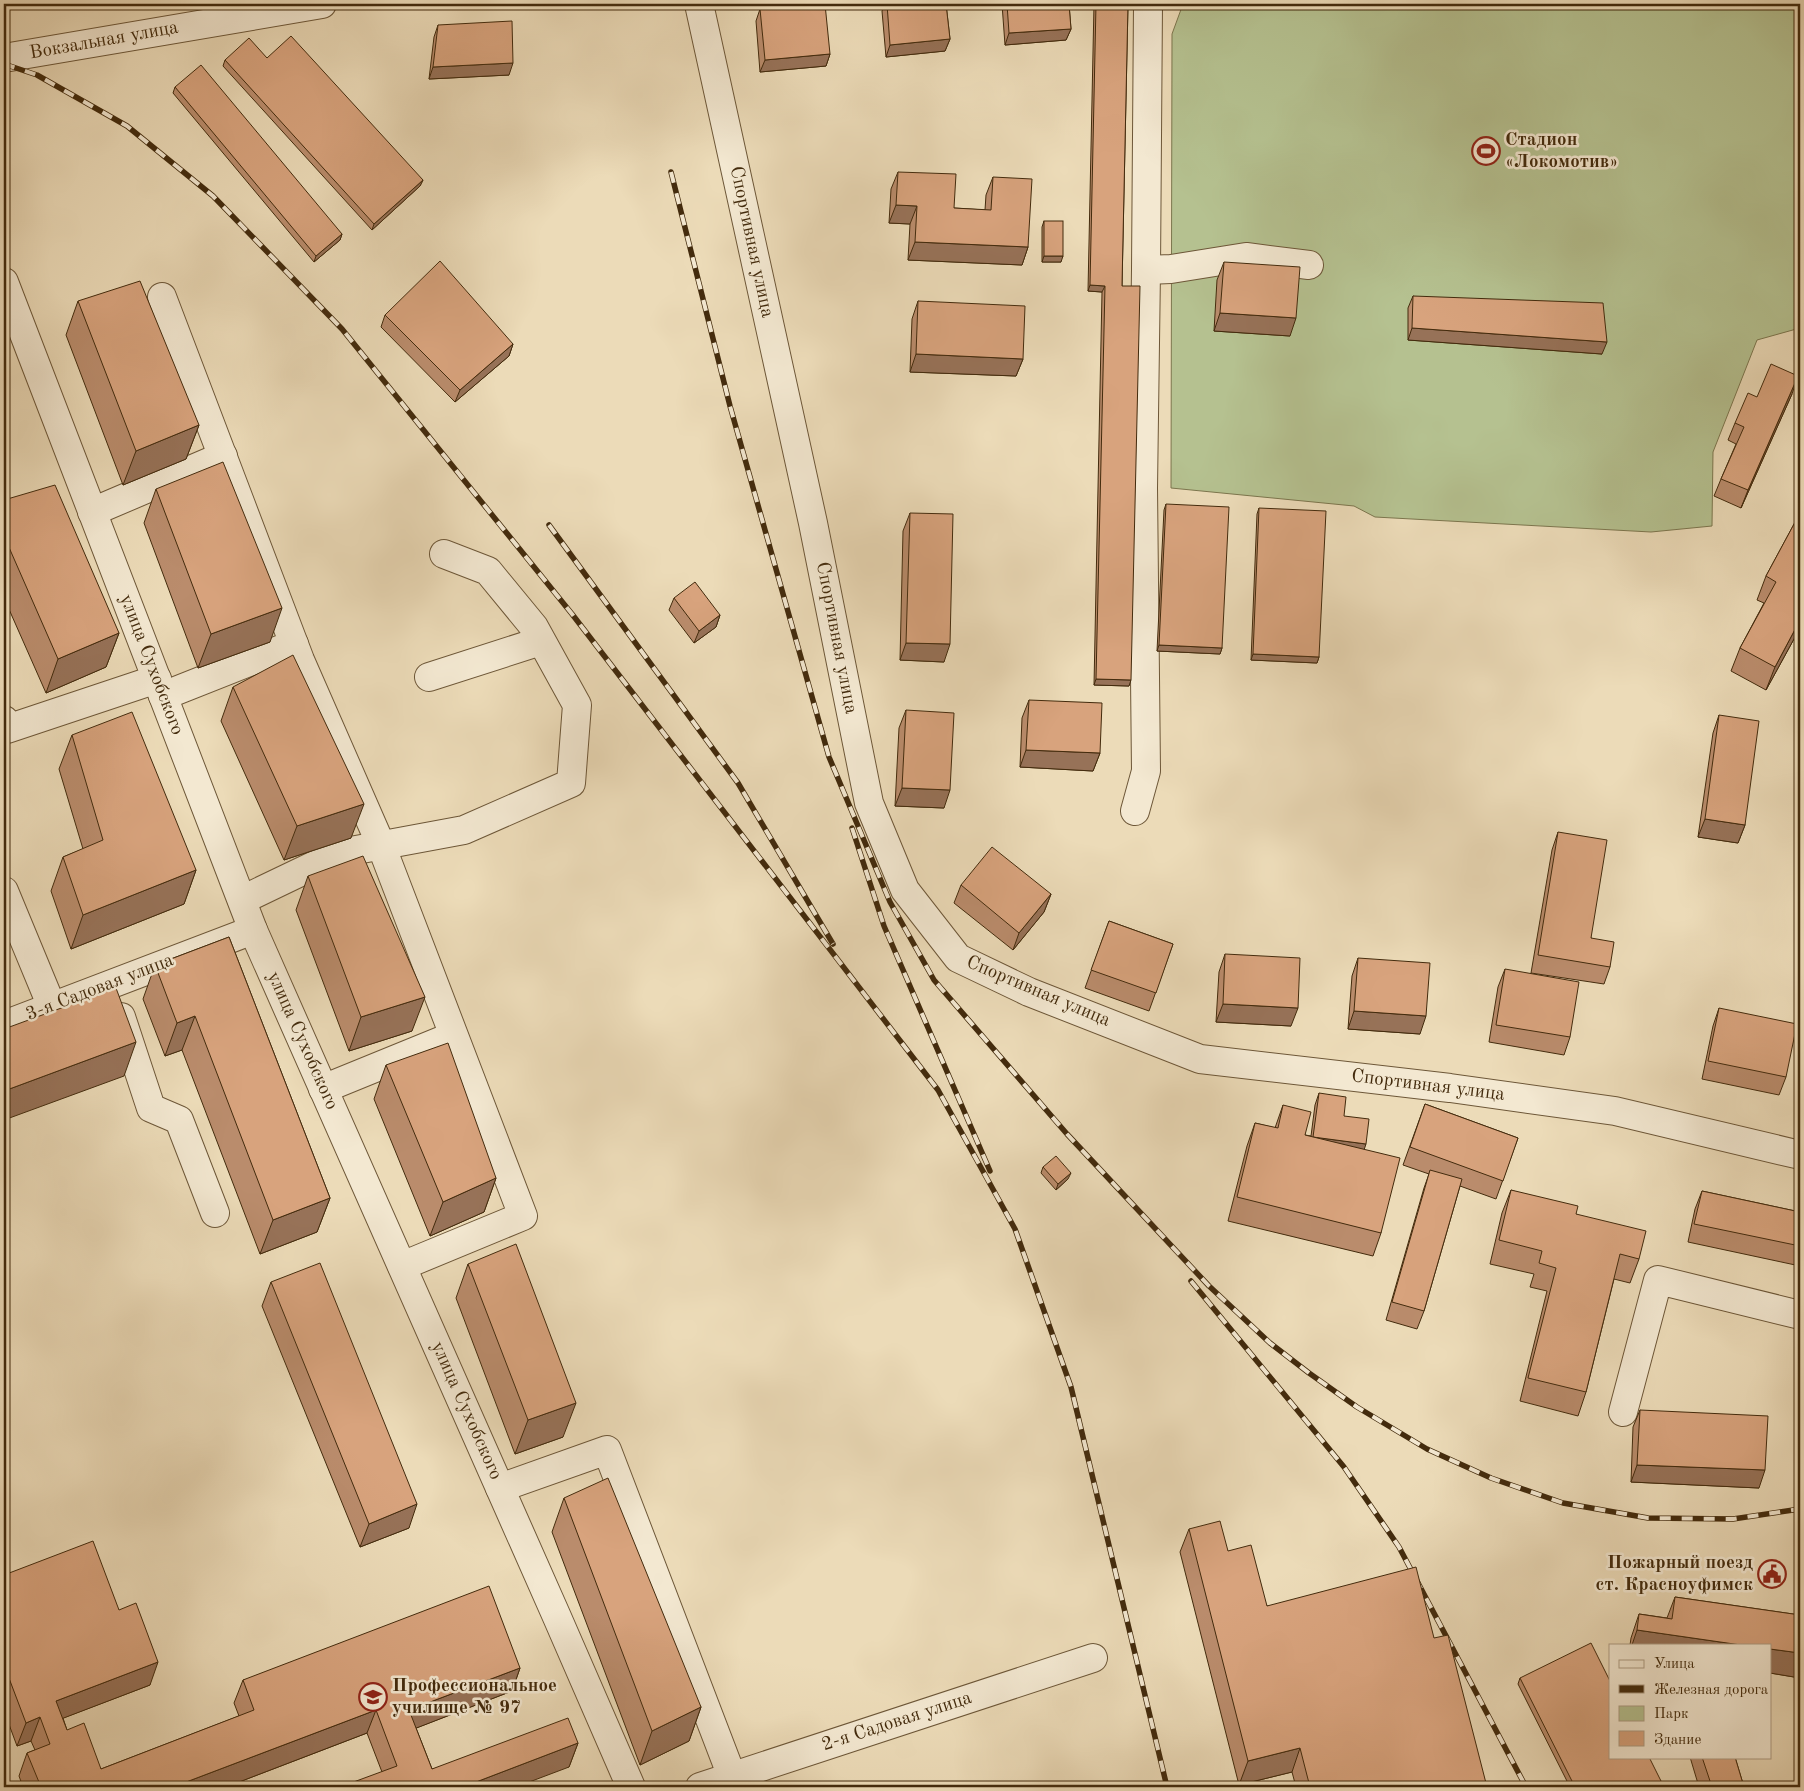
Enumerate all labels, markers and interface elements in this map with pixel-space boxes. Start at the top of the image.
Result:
street label: Вокзальная улица [28,18,180,63]
place label: Стадион «Локомотив» [1505,131,1619,172]
sports icon: Стадион «Локомотив» [1471,136,1501,166]
street label: Спортивная улица [726,165,776,320]
street label: Спортивная улица [812,560,860,716]
street label: улица Сухобского [115,592,187,738]
street label: 3-я Садовая улица [24,951,177,1025]
street label: Спортивная улица [963,953,1113,1031]
street label: улица Сухобского [263,969,341,1113]
street label: Спортивная улица [1350,1067,1506,1105]
street label: улица Сухобского [427,1339,505,1483]
place label: Пожарный поезд ст. Красноуфимск [1596,1554,1753,1595]
public building icon: Пожарный поезд ст. Красноуфимск [1757,1559,1787,1589]
legend [1609,1644,1772,1758]
text: Улица [1654,1657,1695,1672]
place label: Профессиональное училище № 97 [392,1677,557,1718]
school or university icon: Профессиональное училище № 97 [358,1682,388,1712]
text: Железная дорога [1654,1683,1769,1698]
street label: 2-я Садовая улица [820,1689,975,1755]
text: Парк [1654,1707,1689,1722]
text: Здание [1654,1733,1701,1748]

